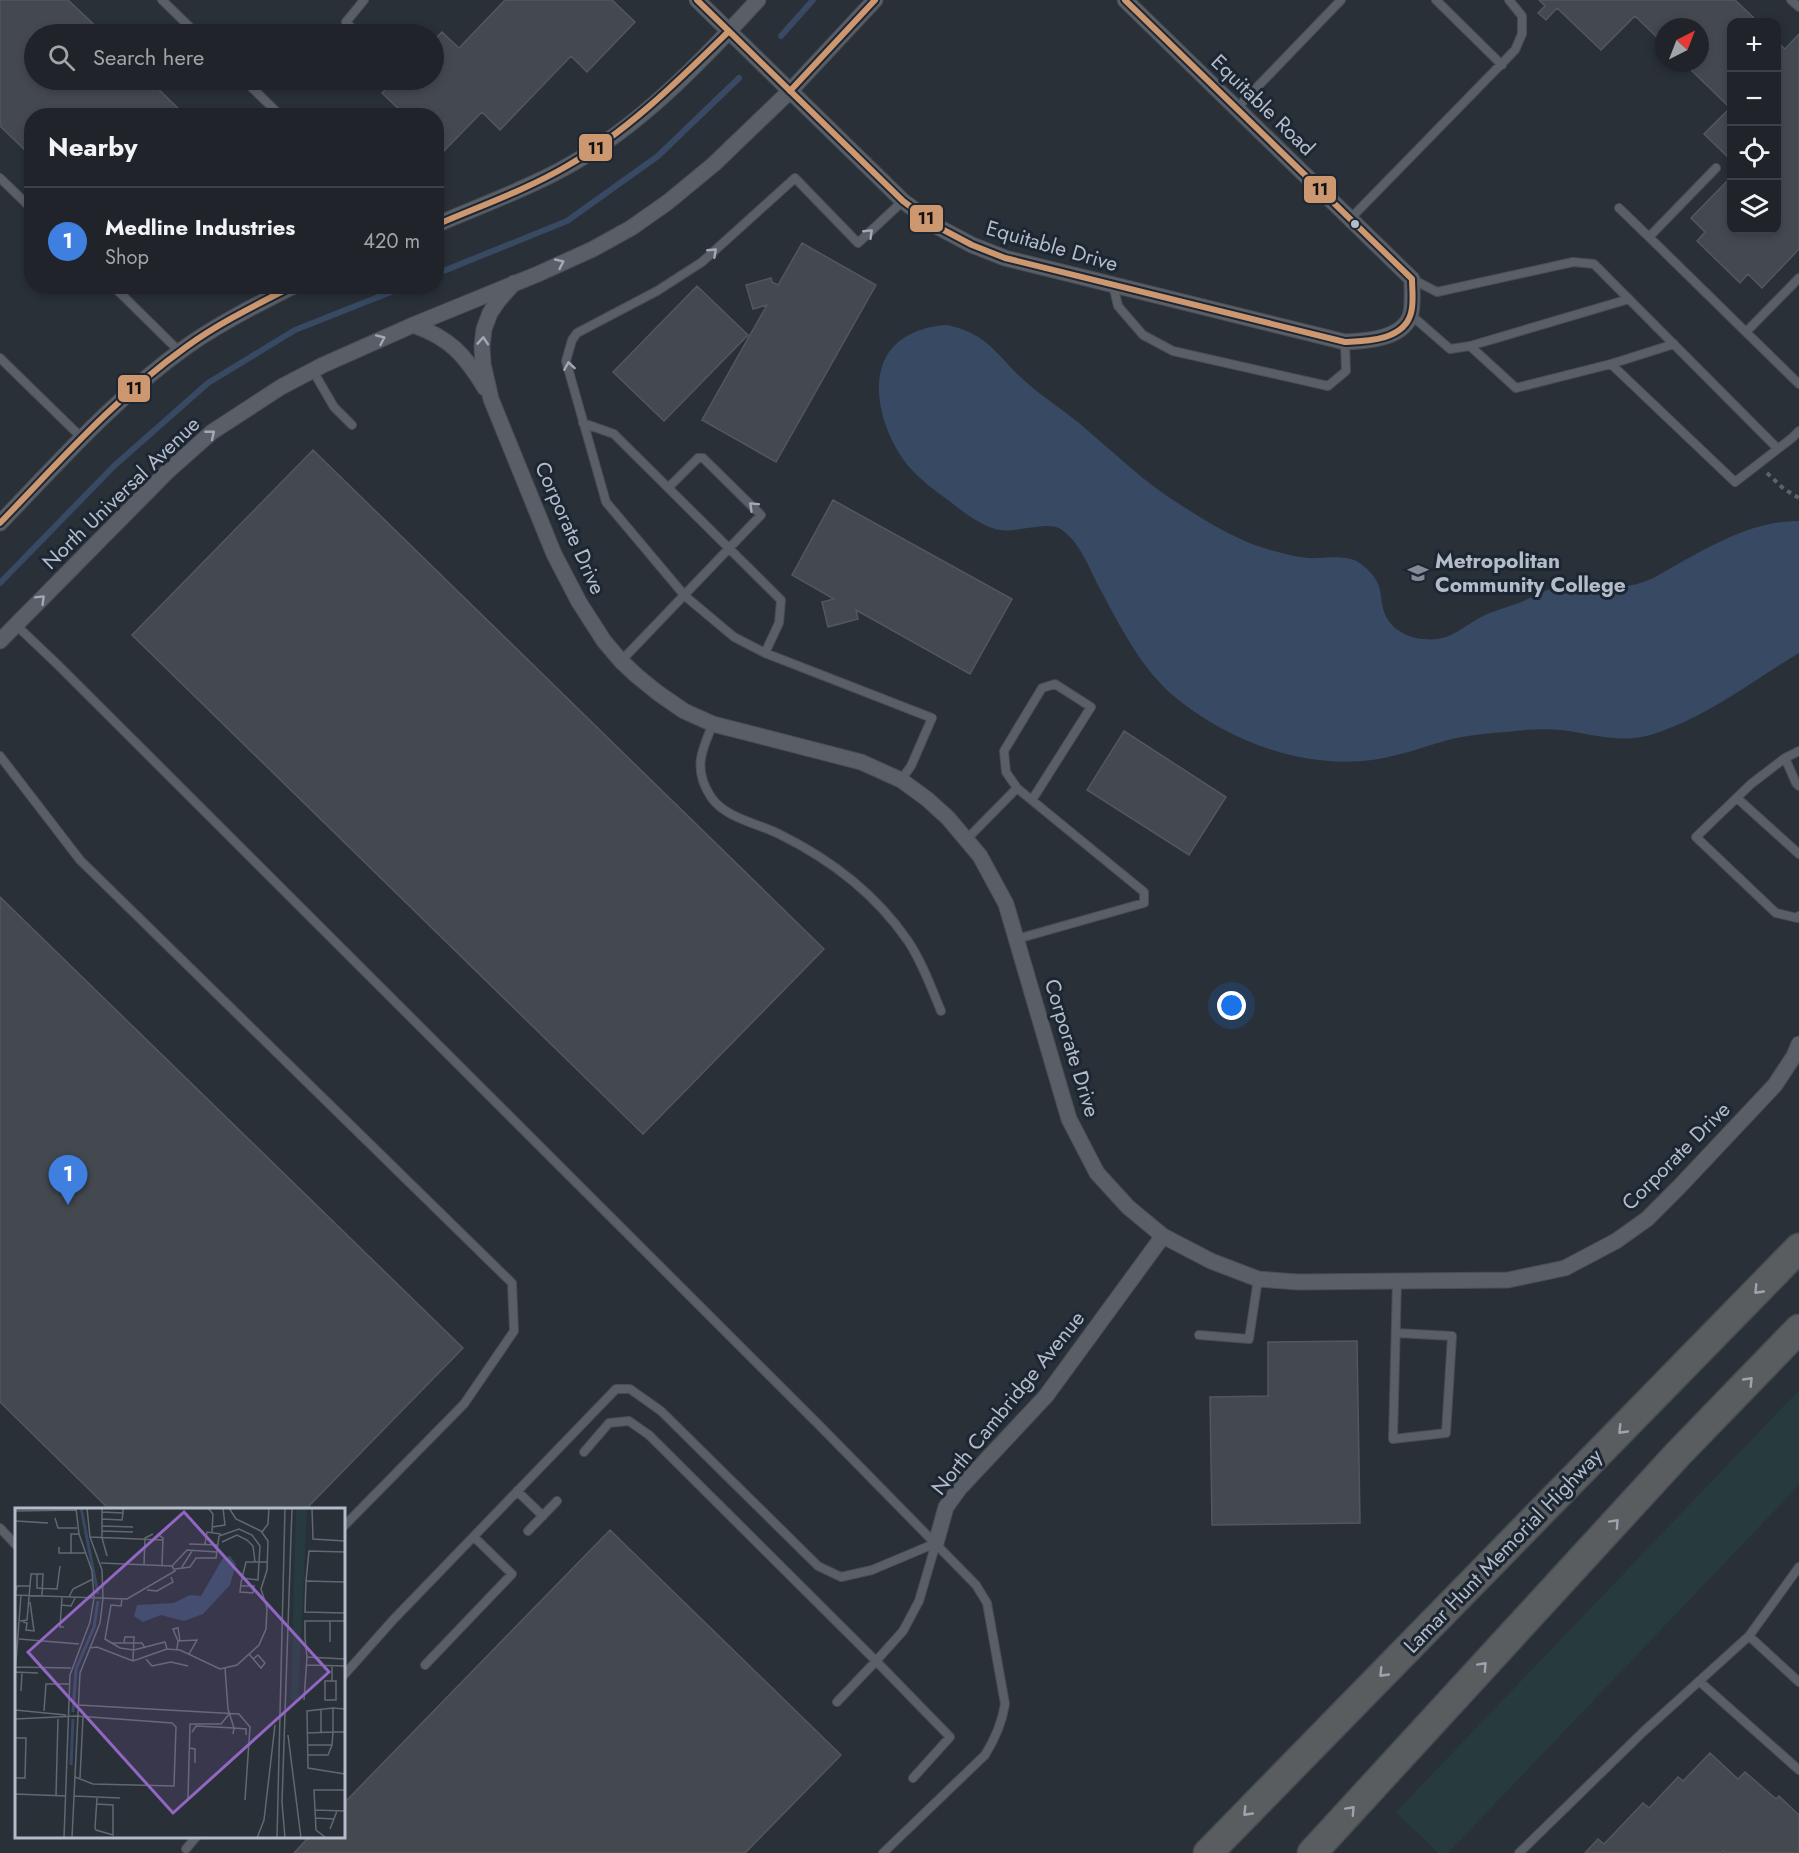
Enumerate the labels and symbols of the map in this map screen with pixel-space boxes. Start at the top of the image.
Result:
north arrow [1655,18,1709,72]
street label: Equitable Road [1204,48,1322,162]
line badge: 11 [578,133,613,162]
text: 11 [588,137,604,160]
line badge: 11 [1303,175,1337,204]
text: 11 [1312,178,1328,201]
line badge: 11 [909,204,944,233]
text: 11 [918,207,934,230]
street label: Equitable Drive [983,213,1122,279]
unlabelled marker [1349,218,1361,230]
one-way arrow [863,229,873,240]
one-way arrow [706,248,717,259]
one-way arrow [554,259,565,271]
one-way arrow [374,334,385,346]
one-way arrow [476,337,489,346]
one-way arrow [563,361,576,371]
line badge: 11 [117,374,151,403]
text: 11 [126,377,142,400]
street label: North Universal Avenue [35,409,207,576]
one-way arrow [204,430,215,441]
street label: Corporate Drive [527,457,613,599]
one-way arrow [749,503,760,514]
place label: Metropolitan Community College [1435,546,1626,600]
school or university icon: Metropolitan Community College [1406,561,1430,585]
one-way arrow [34,595,45,606]
street label: Corporate Drive [1037,975,1107,1121]
your location [1217,991,1246,1020]
street label: Corporate Drive [1615,1095,1737,1217]
pin: 1 [48,1156,88,1205]
one-way arrow [1755,1283,1766,1294]
street label: North Cambridge Avenue [924,1304,1092,1502]
one-way arrow [1742,1377,1753,1388]
one-way arrow [1618,1423,1629,1433]
street label: Lamar Hunt Memorial Highway [1397,1441,1610,1660]
inset map [15,1508,345,1838]
one-way arrow [1608,1519,1619,1529]
one-way arrow [1476,1663,1487,1673]
one-way arrow [1380,1666,1391,1677]
one-way arrow [1243,1806,1254,1816]
one-way arrow [1344,1806,1355,1817]

